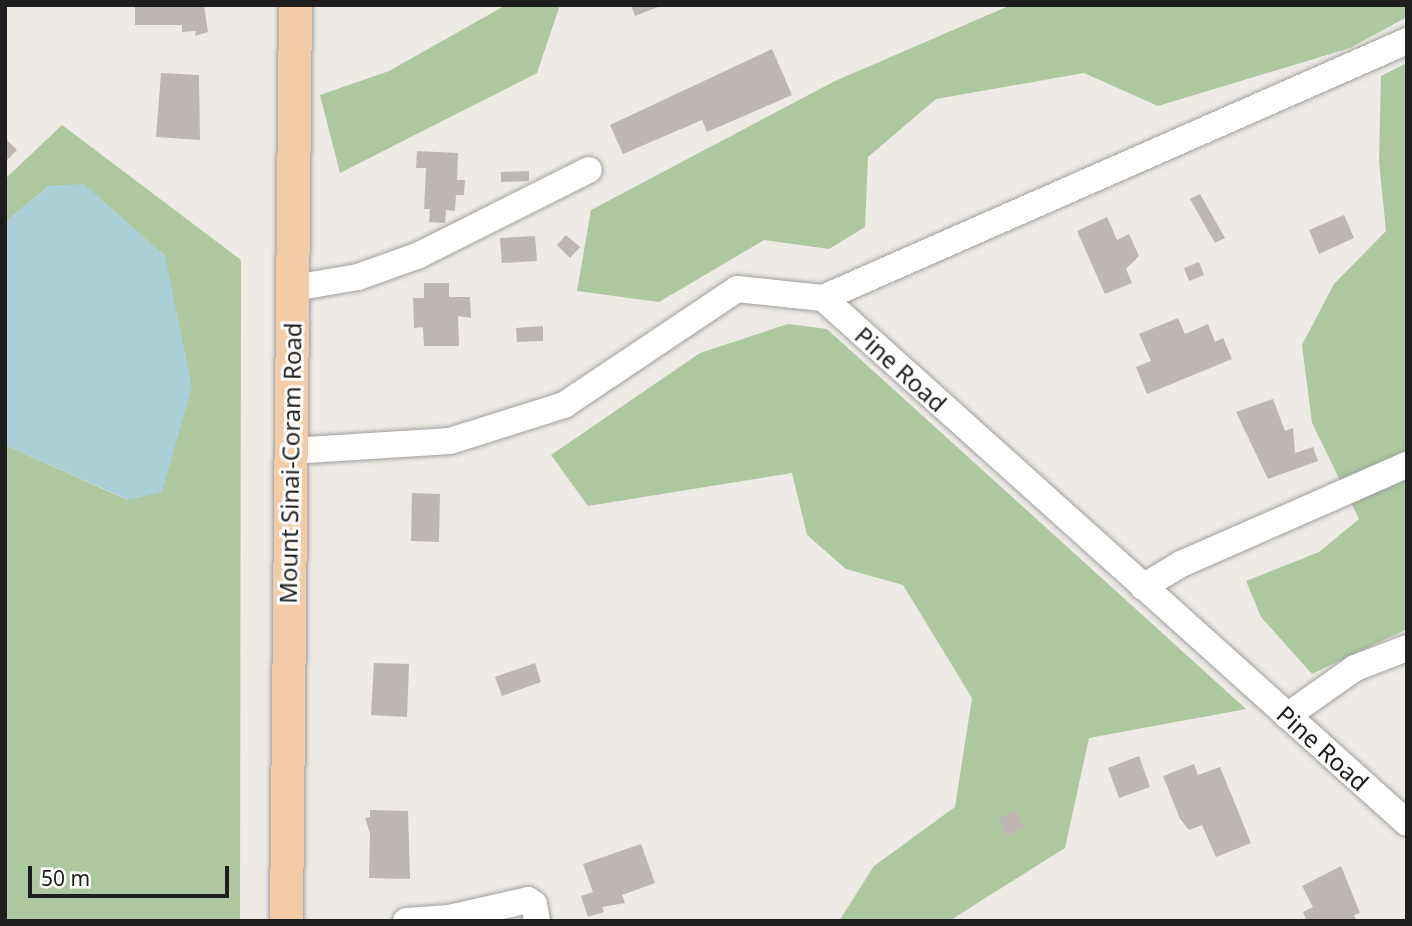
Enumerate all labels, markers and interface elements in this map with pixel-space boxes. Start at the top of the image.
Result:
street label: Pine Road [849,320,953,418]
street label: Mount Sinai-Coram Road [273,322,307,604]
street label: Pine Road [1271,699,1375,797]
scale bar [32,852,233,896]
text: 50 m [41,864,90,892]

